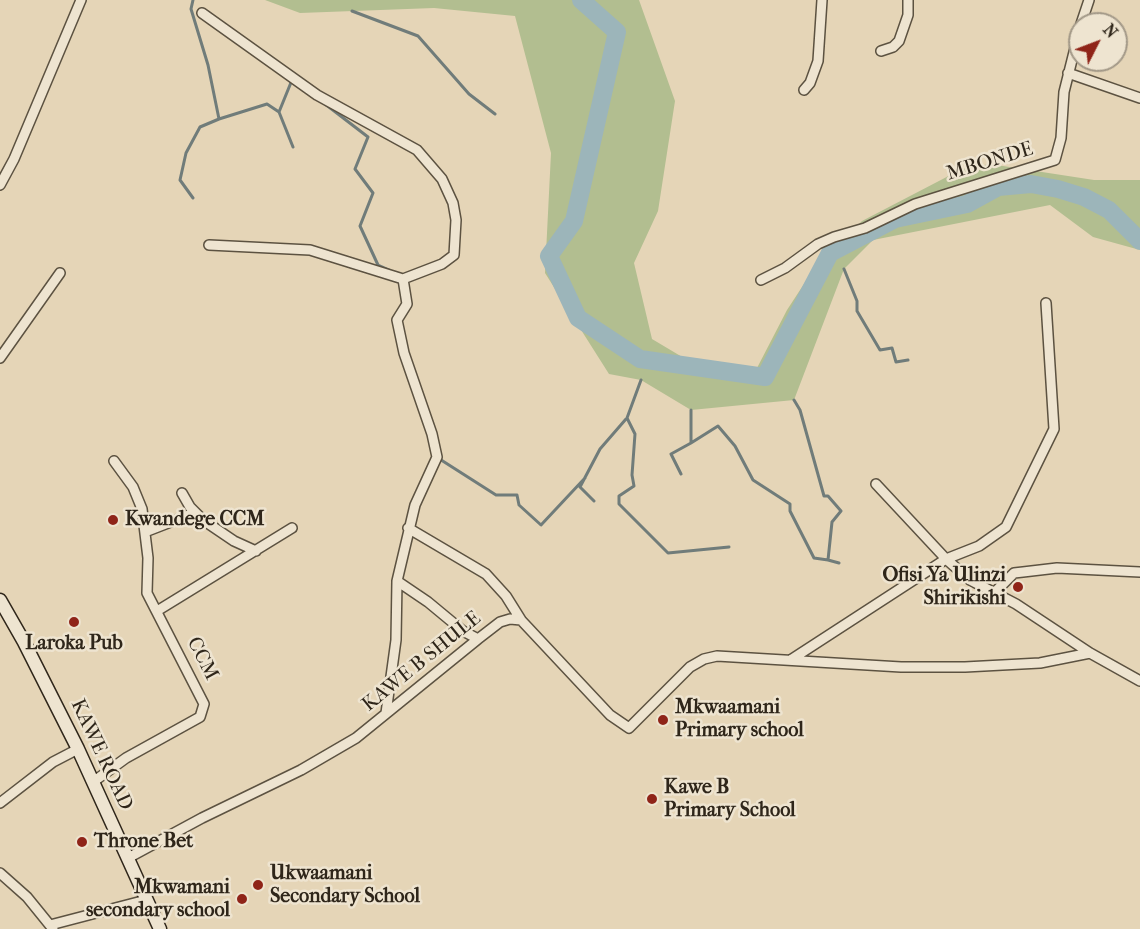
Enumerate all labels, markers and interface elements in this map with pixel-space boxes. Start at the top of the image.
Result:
north arrow [1068,12,1128,72]
text: N [1099,20,1121,42]
street label: MBONDE [944,137,1036,187]
place label: Kwandege CCM [125,508,265,532]
marker: Kwandege CCM [106,513,120,527]
place label: Ofisi Ya Ulinzi Shirikishi [883,564,1006,611]
marker: Ofisi Ya Ulinzi Shirikishi [1011,580,1025,594]
street label: KAWE B SHULE [358,607,486,717]
marker: Laroka Pub [67,615,81,629]
place label: Laroka Pub [25,632,123,656]
street label: CCM [181,633,223,685]
street label: KAWE ROAD [65,696,137,814]
place label: Mkwaamani Primary school [675,696,804,743]
marker: Mkwaamani Primary school [656,713,670,727]
place label: Kawe B Primary School [664,776,796,823]
marker: Kawe B Primary School [645,792,659,806]
place label: Throne Bet [94,830,193,854]
marker: Throne Bet [75,835,89,849]
place label: Ukwaamani Secondary School [270,862,420,909]
place label: Mkwamani secondary school [86,876,230,923]
marker: Ukwaamani Secondary School [251,878,265,892]
marker: Mkwamani secondary school [235,892,249,906]

